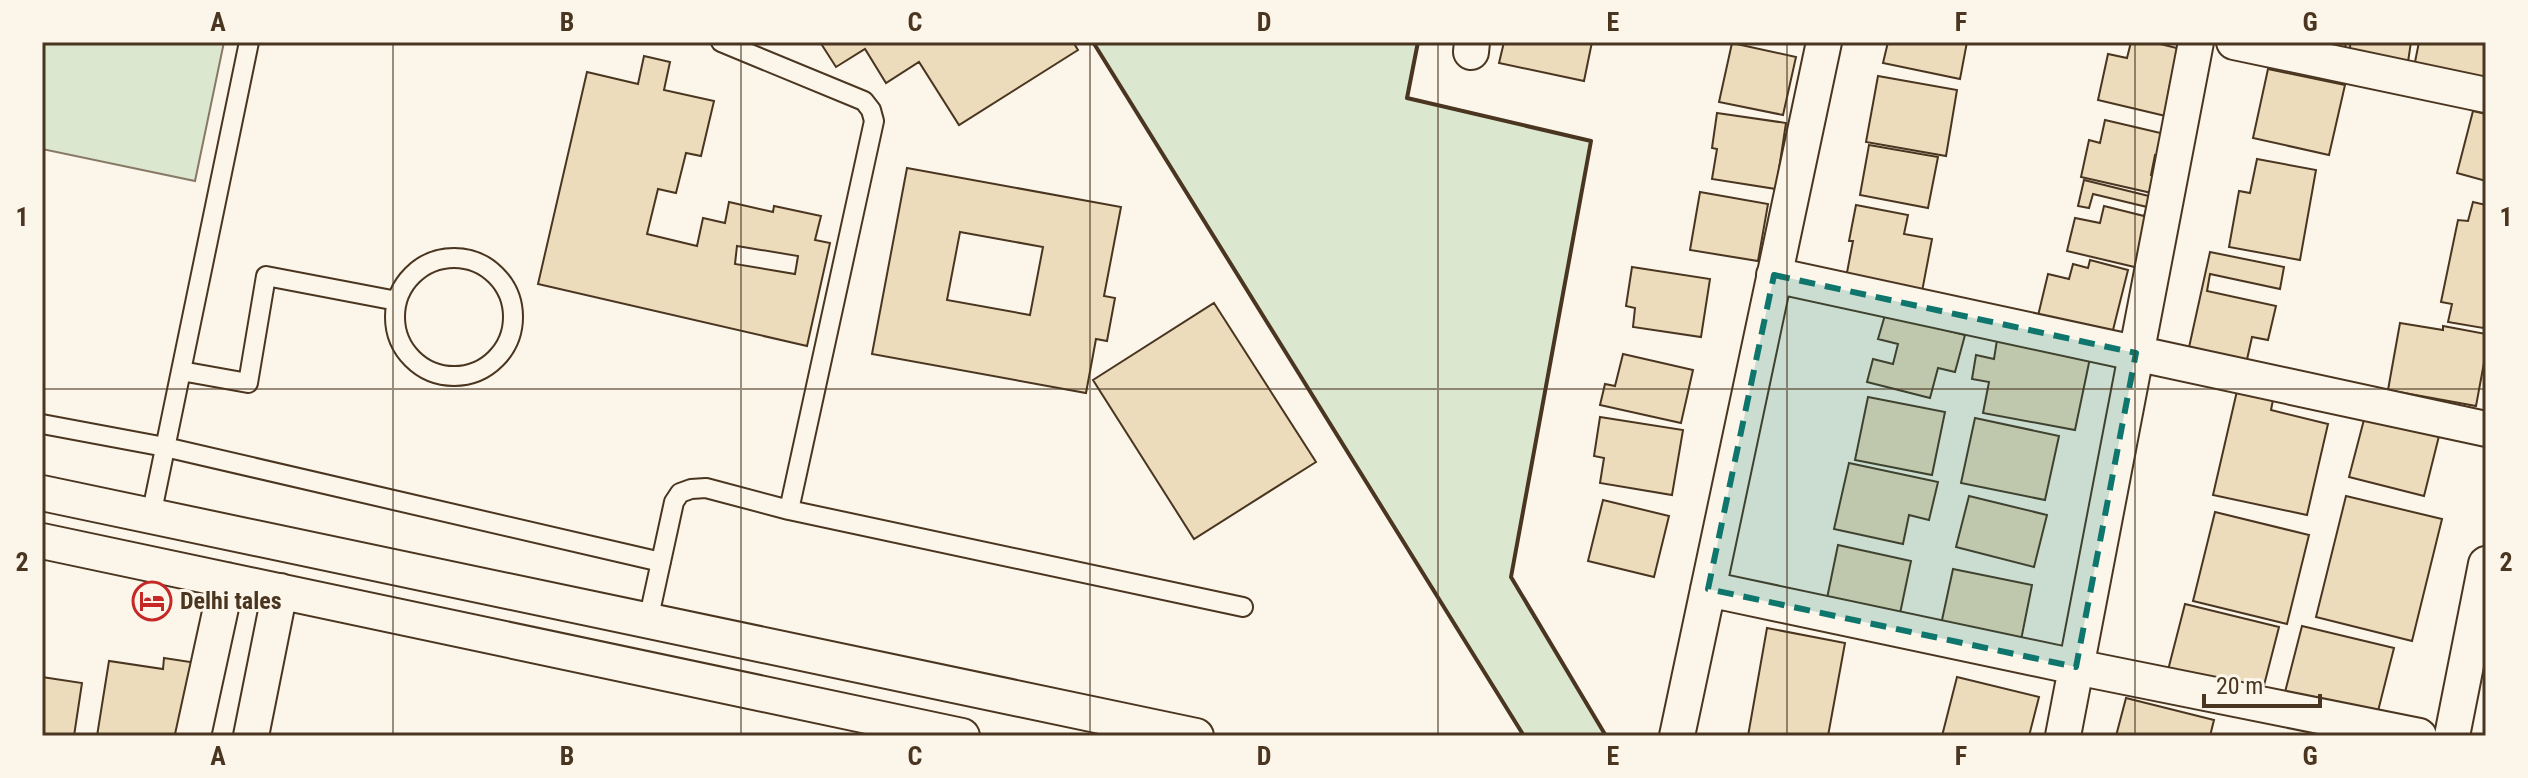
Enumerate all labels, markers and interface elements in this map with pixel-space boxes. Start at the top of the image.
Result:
text: A [210,7,226,37]
text: B [560,7,574,37]
text: C [908,7,923,37]
text: D [1257,7,1271,37]
text: E [1607,7,1620,37]
text: F [1955,7,1967,37]
text: G [2302,7,2318,37]
text: 1 [15,202,29,232]
text: 1 [2499,202,2513,232]
text: 2 [15,547,29,577]
text: 2 [2499,547,2513,577]
hotel icon: Delhi tales [131,580,173,622]
place label: Delhi tales [180,587,282,615]
scale bar [2204,658,2320,708]
text: 20 m [2216,672,2263,700]
text: A [210,741,226,771]
text: B [560,741,574,771]
text: C [908,741,923,771]
text: D [1257,741,1271,771]
text: E [1607,741,1620,771]
text: F [1955,741,1967,771]
text: G [2302,741,2318,771]

